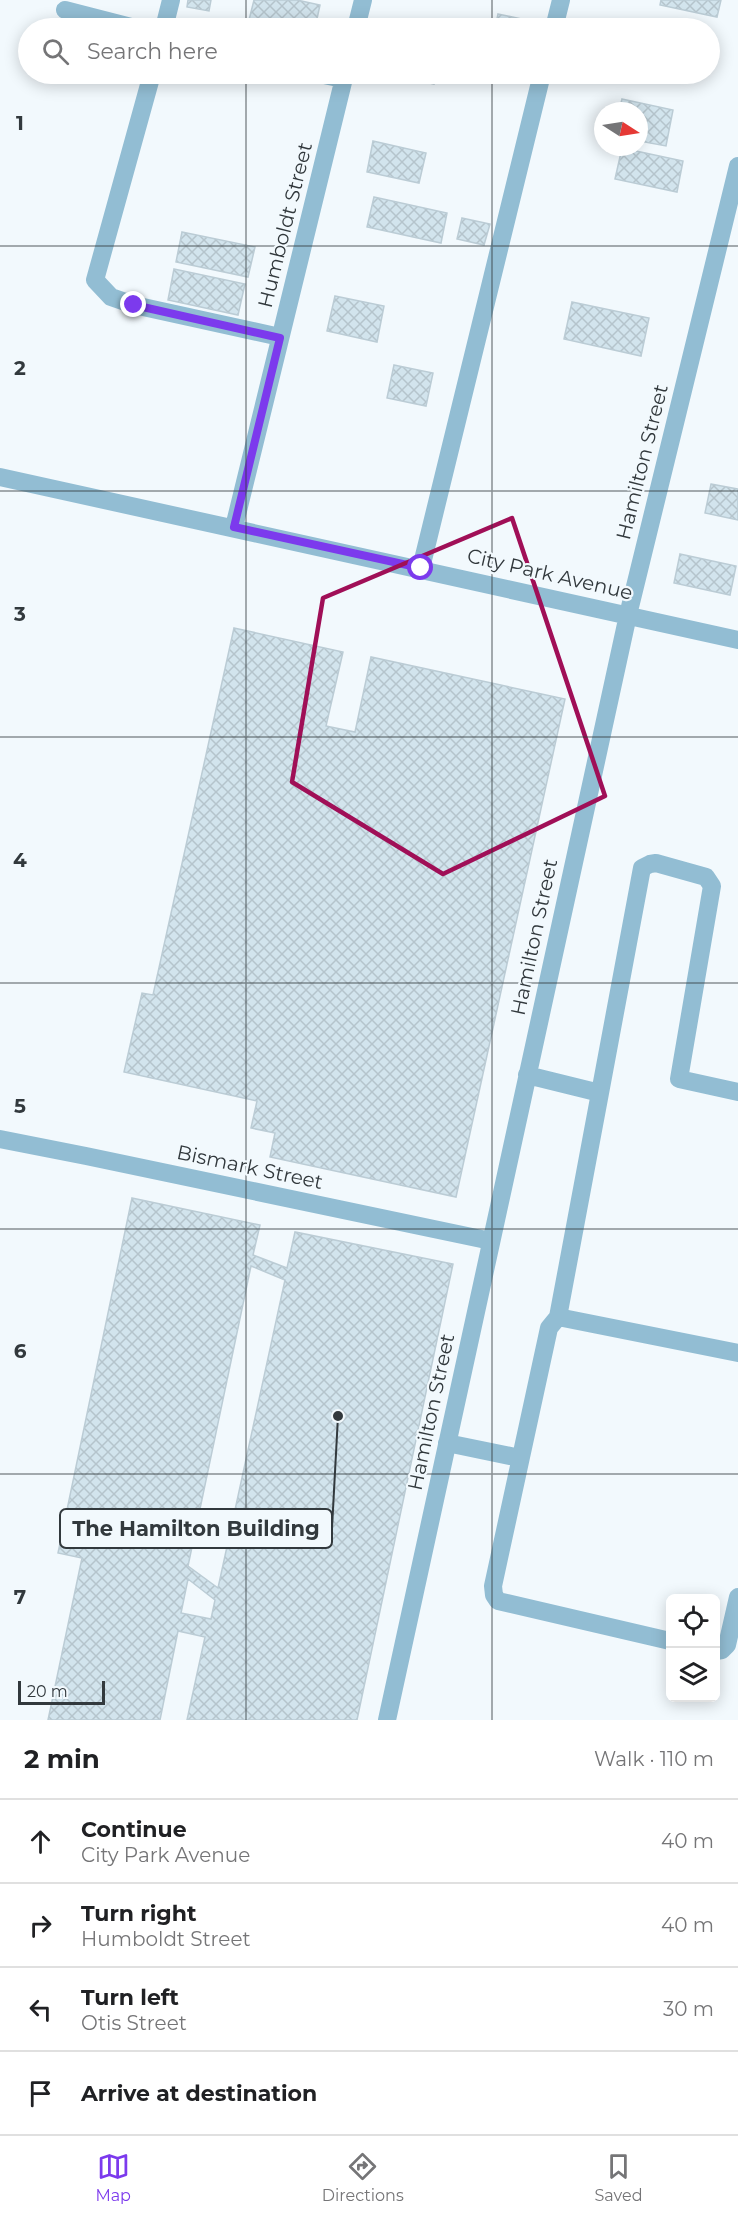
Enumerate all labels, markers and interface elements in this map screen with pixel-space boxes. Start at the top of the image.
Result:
search box [18,18,720,84]
icon: search [39,35,72,68]
text: Search here [87,38,218,65]
north arrow [594,102,648,156]
text: 1 [16,111,24,135]
street label: Humboldt Street [253,140,317,310]
route end [120,291,146,317]
text: 2 [14,356,26,380]
street label: Hamilton Street [611,382,673,542]
street label: City Park Avenue [465,543,635,605]
route start [407,554,433,580]
text: 3 [13,602,26,626]
text: 4 [13,848,27,872]
street label: Hamilton Street [506,857,562,1017]
text: 5 [14,1094,26,1118]
street label: Bismark Street [175,1140,325,1194]
street label: Hamilton Street [403,1332,459,1492]
text: 6 [14,1339,27,1363]
callout: The Hamilton Building [60,1509,332,1548]
text: The Hamilton Building [72,1516,320,1541]
text: 7 [14,1585,26,1609]
map controls [666,1594,720,1702]
button: locate [666,1594,720,1648]
button: layers [666,1648,720,1702]
scale bar [18,1678,105,1706]
text: 20 m [27,1682,68,1701]
text: 2 min [24,1743,100,1775]
text: Walk · 110 m [594,1747,714,1771]
text: Continue [81,1816,187,1843]
icon: ahead [24,1825,57,1858]
text: 40 m [661,1829,714,1853]
text: City Park Avenue [81,1843,250,1867]
text: Turn right [81,1900,196,1927]
icon: right [24,1909,57,1942]
text: 40 m [661,1913,714,1937]
text: Humboldt Street [81,1927,251,1951]
text: Turn left [81,1984,179,2011]
icon: left [24,1993,57,2026]
text: 30 m [663,1997,714,2021]
text: Otis Street [81,2011,187,2035]
icon: arrive [24,2077,57,2110]
text: Arrive at destination [81,2080,317,2107]
tab: Map [95,2150,131,2205]
tab: Directions [322,2150,404,2205]
tab: Saved [595,2150,643,2205]

